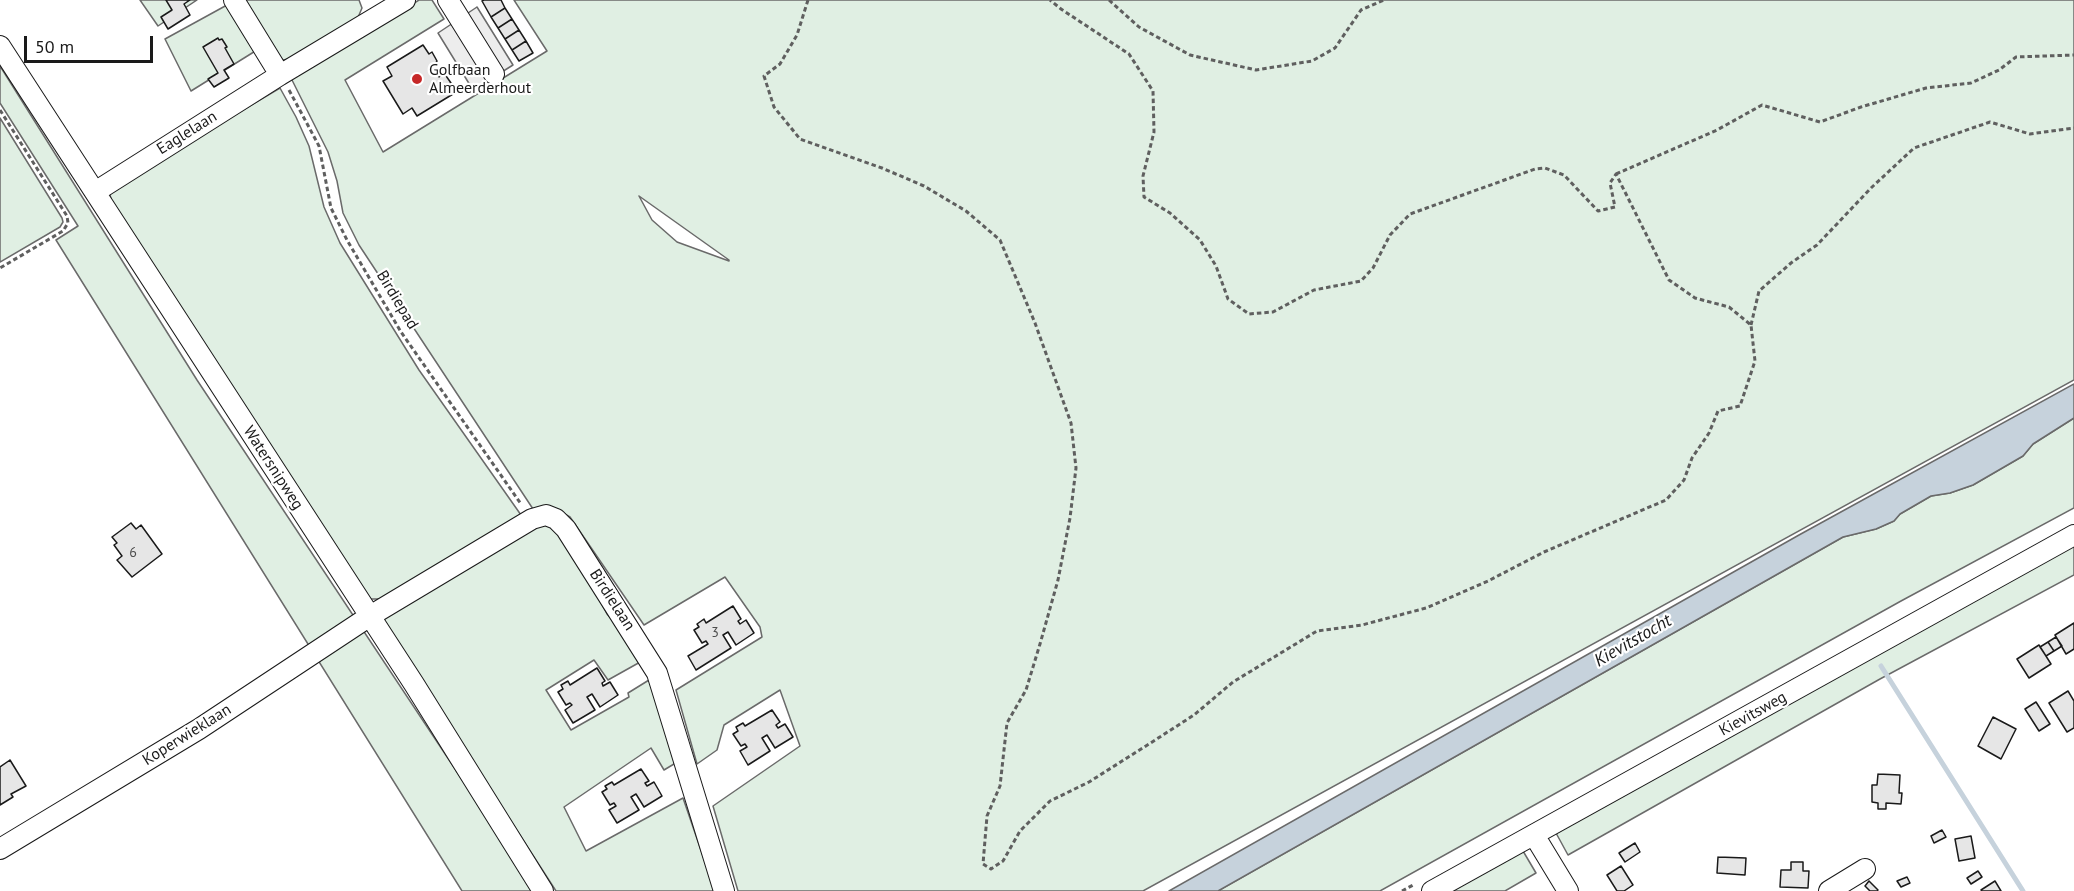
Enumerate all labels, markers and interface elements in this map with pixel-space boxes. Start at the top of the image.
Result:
scale bar [27,24,156,62]
text: 50 m [35,35,74,58]
place label: Golfbaan Almeerderhout [429,60,531,98]
marker: Golfbaan Almeerderhout [410,72,424,86]
street label: Eaglelaan [153,107,221,159]
street label: Birdiepad [372,267,422,333]
street label: Watersnipweg [239,423,307,513]
house number: 6 [129,545,137,561]
street label: Birdielaan [585,566,639,634]
water label: Kievitstocht [1590,610,1676,672]
house number: 3 [711,625,719,641]
street label: Kievitsweg [1716,688,1790,740]
street label: Koperwieklaan [139,700,235,770]

